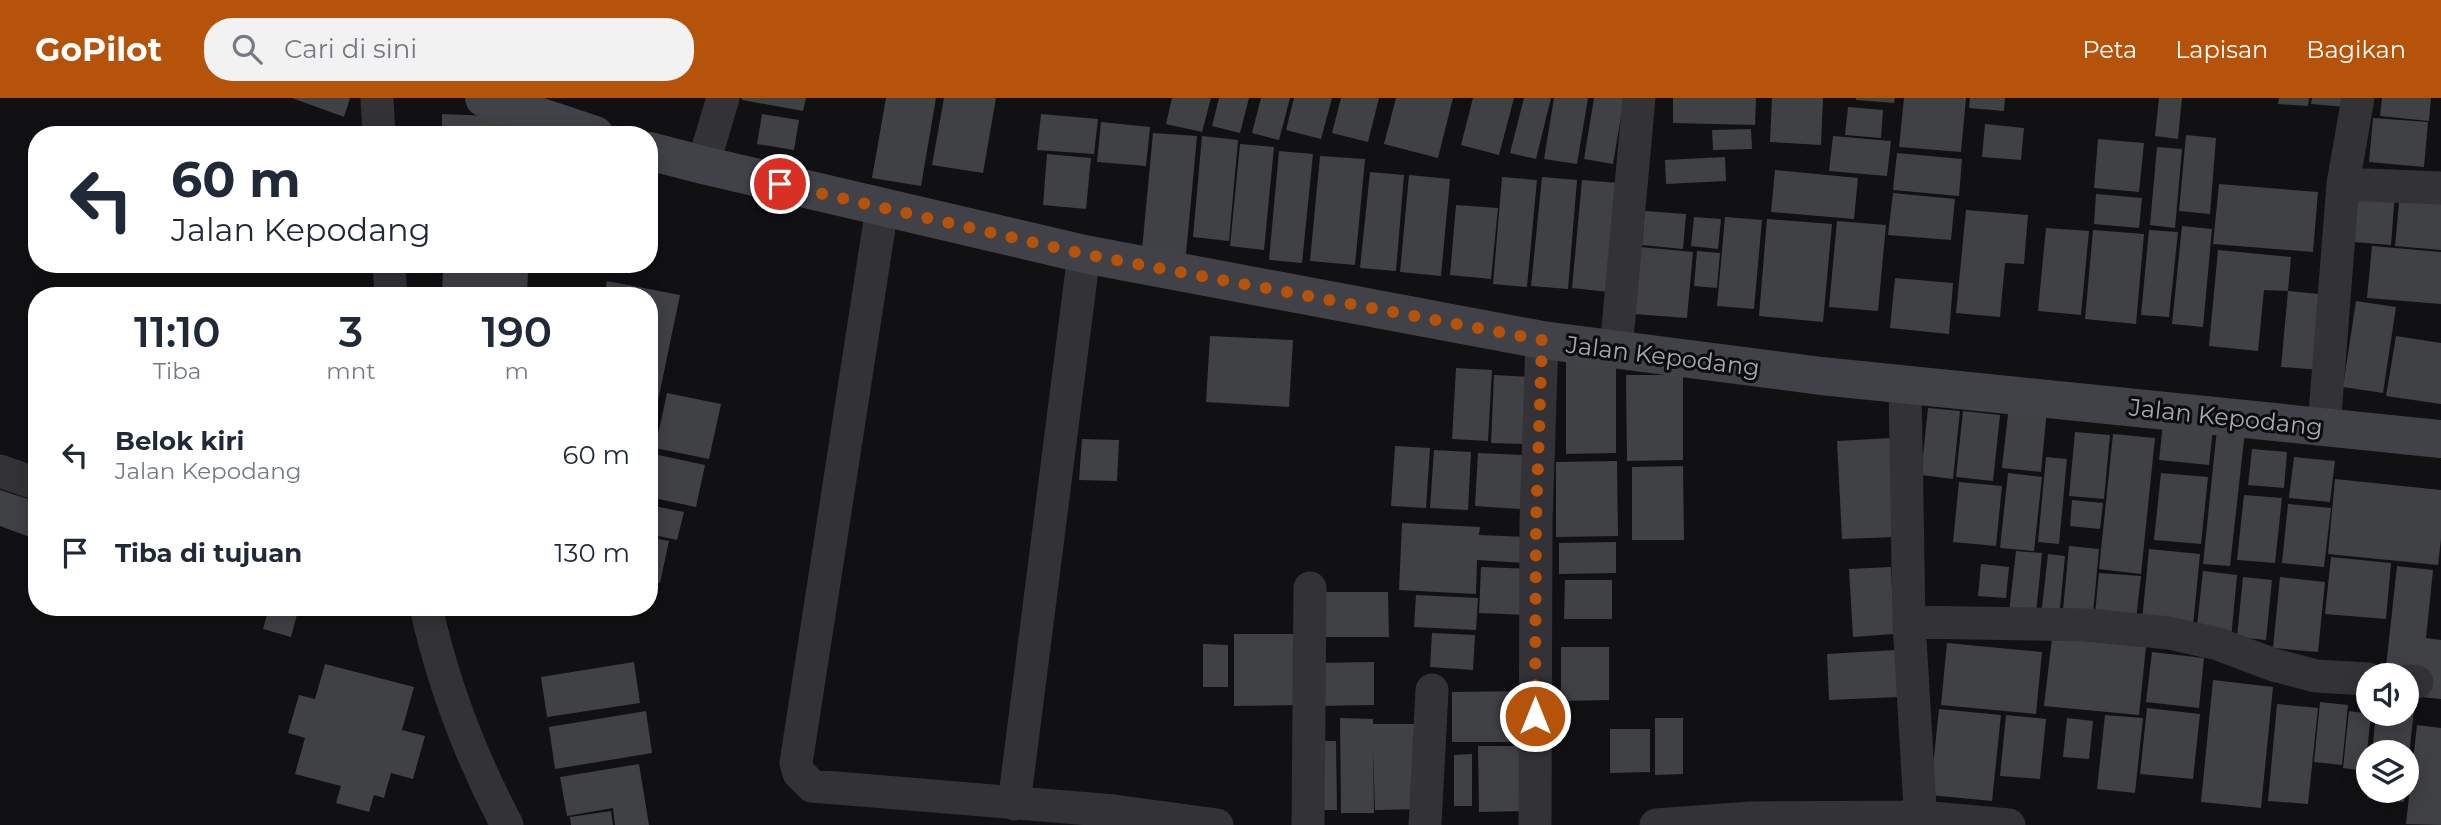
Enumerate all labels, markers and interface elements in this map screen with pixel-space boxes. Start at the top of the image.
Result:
search box [204,18,694,81]
text: GoPilot [35,29,162,69]
icon: search [228,30,266,68]
text: Cari di sini [284,33,417,65]
text: Peta [2082,35,2137,64]
text: Lapisan [2175,35,2268,64]
text: Bagikan [2306,35,2406,64]
text: 60 m [171,150,301,209]
icon: left [56,154,147,245]
pin [750,154,810,214]
icon: arrive [761,165,799,203]
text: Jalan Kepodang [171,210,431,249]
text: 11:10 [134,306,220,358]
text: 3 [339,306,363,358]
text: 190 [482,306,552,358]
street label: Jalan Kepodang [1564,330,1761,382]
text: Tiba [153,357,201,385]
text: mnt [326,357,376,385]
text: m [505,357,529,385]
street label: Jalan Kepodang [2127,392,2324,442]
text: Belok kiri [115,425,244,457]
icon: left [56,436,94,474]
text: 60 m [563,439,630,471]
text: Jalan Kepodang [115,457,302,485]
icon: arrive [56,534,94,572]
text: Tiba di tujuan [115,537,302,569]
text: 130 m [554,537,630,569]
map controls [2356,663,2419,803]
button: sound [2356,663,2419,726]
position arrow [1498,679,1572,753]
button: layers [2356,740,2419,803]

